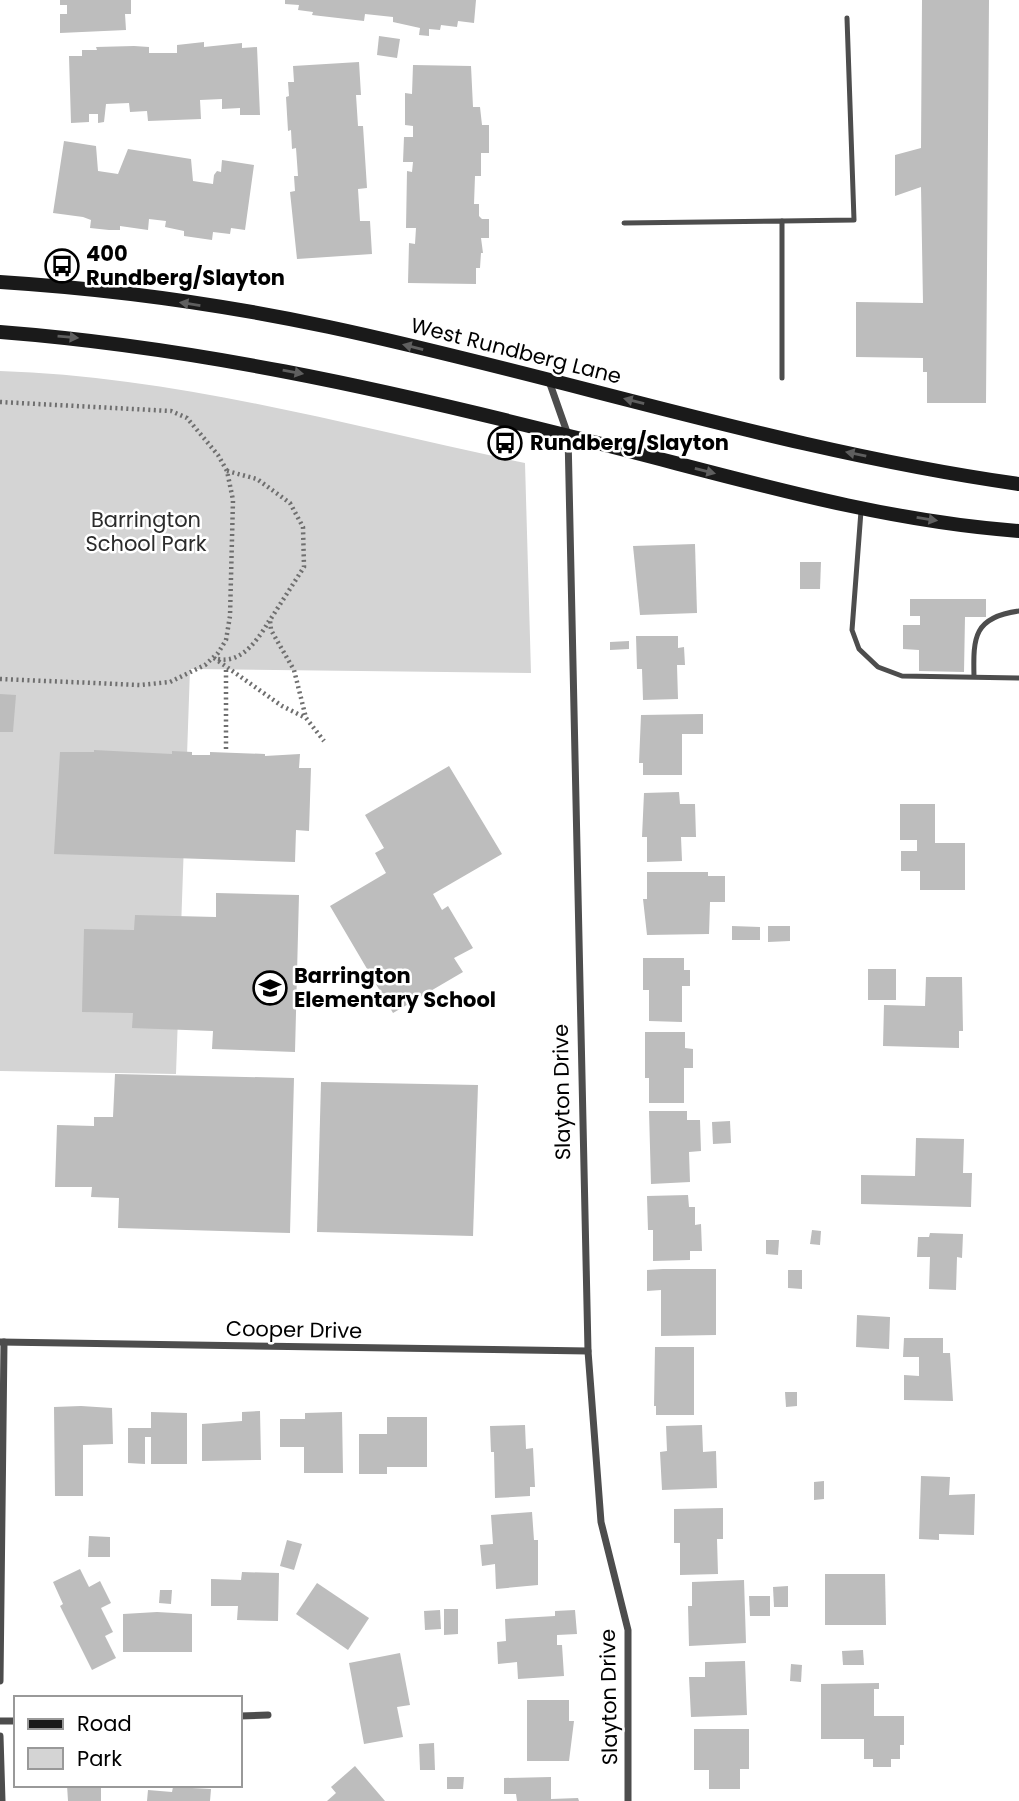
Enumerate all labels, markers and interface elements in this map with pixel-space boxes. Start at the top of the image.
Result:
place label: 400 Rundberg/Slayton [86,239,285,292]
bus stop icon: 400 Rundberg/Slayton [43,247,81,285]
one-way arrow [179,298,201,309]
street label: West Rundberg Lane [408,310,624,391]
one-way arrow [57,332,79,343]
one-way arrow [402,342,424,353]
one-way arrow [282,366,304,377]
one-way arrow [623,395,645,406]
bus stop icon: Rundberg/Slayton [486,424,524,462]
place label: Rundberg/Slayton [530,428,729,457]
one-way arrow [845,448,867,459]
one-way arrow [694,465,716,476]
park label: Barrington School Park [85,505,207,558]
one-way arrow [916,514,938,525]
place label: Barrington Elementary School [294,961,496,1014]
school or university icon: Barrington Elementary School [251,969,289,1007]
street label: Slayton Drive [546,1024,577,1160]
street label: Cooper Drive [226,1314,362,1345]
street label: Slayton Drive [593,1629,624,1765]
legend [14,1696,242,1787]
text: Road [77,1709,132,1738]
text: Park [77,1744,122,1773]

